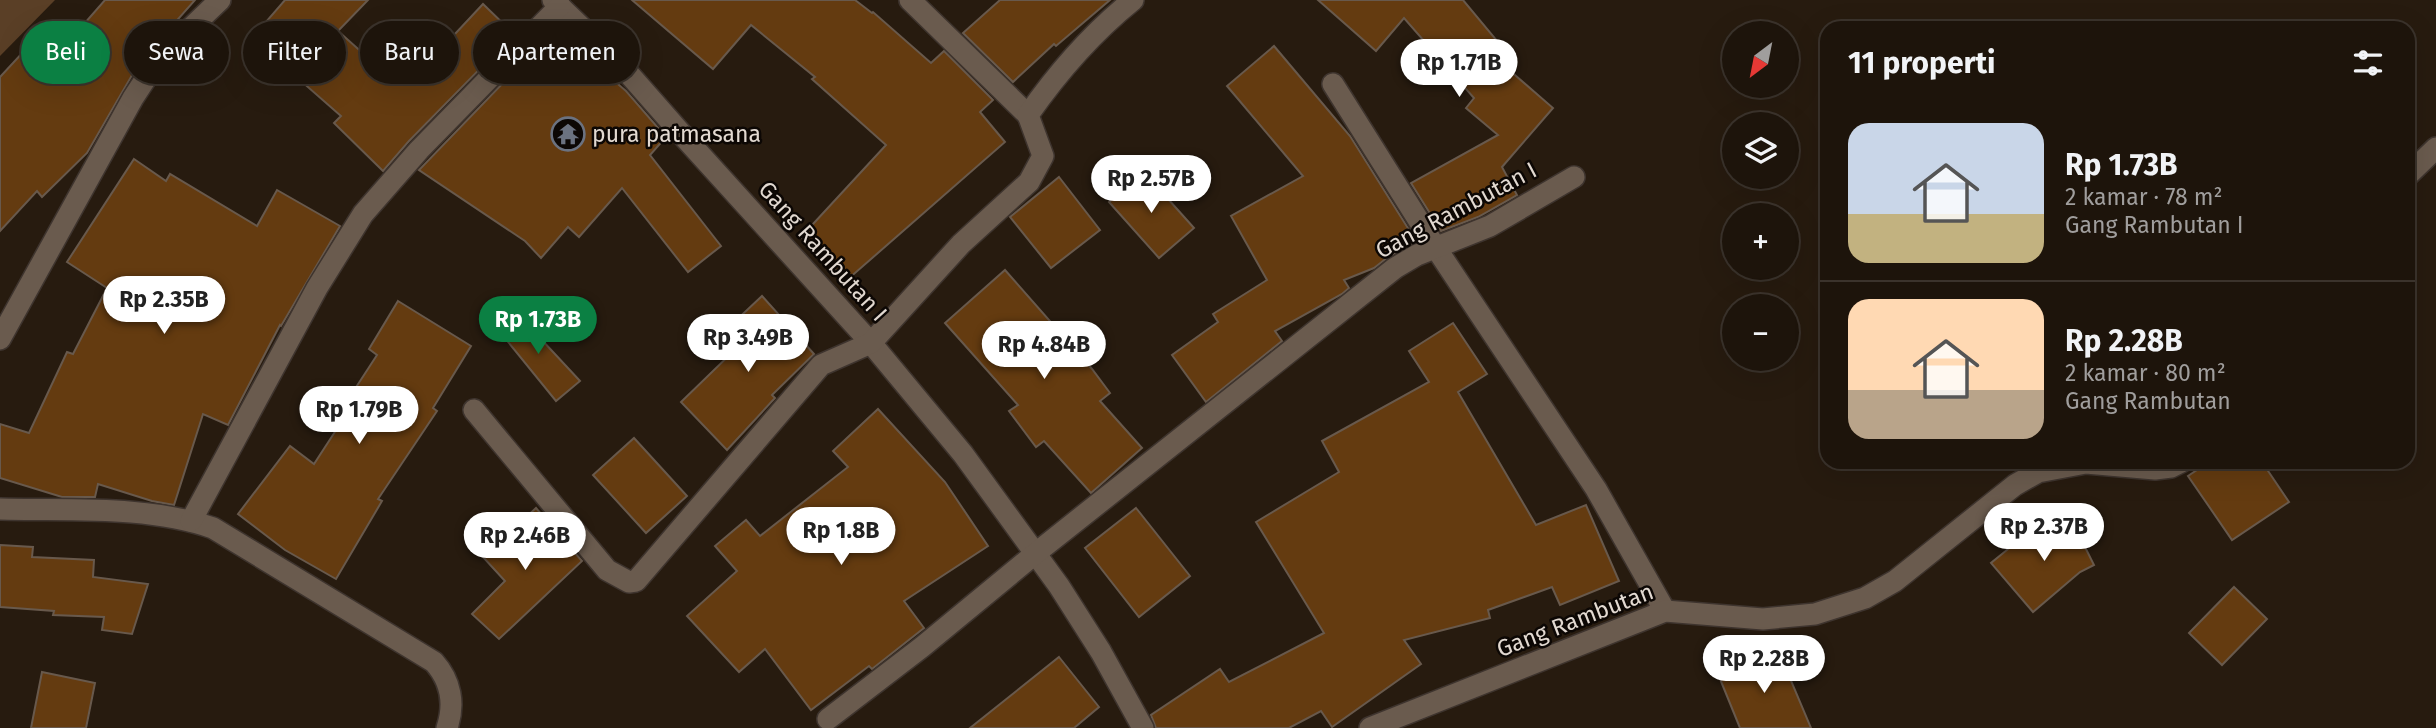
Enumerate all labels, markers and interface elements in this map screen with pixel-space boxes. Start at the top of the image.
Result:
chip: Beli [21,21,110,84]
chip: Sewa [124,21,229,84]
chip: Filter [243,21,346,84]
chip: Baru [360,21,459,84]
chip: Apartemen [473,21,640,84]
north arrow [1722,21,1799,98]
map controls [1722,21,1799,371]
pin: Rp 1.71B [1387,40,1531,99]
icon: filters [2349,44,2387,82]
text: 11 properti [1848,45,1996,81]
text: Rp 1.71B [1417,48,1501,76]
button: layers [1722,112,1799,189]
temple icon: pura patmasana [549,115,587,153]
place label: pura patmasana [592,120,761,148]
text: Rp 1.73B [2065,147,2178,183]
icon: home [1904,151,1988,235]
pin: Rp 2.57B [1079,156,1223,215]
street label: Gang Rambutan I [1371,156,1541,264]
text: Rp 2.57B [1107,164,1195,192]
street label: Gang Rambutan I [753,175,893,327]
text: 2 kamar · 78 m² [2065,183,2223,211]
button: + [1722,203,1799,280]
text: Gang Rambutan I [2065,211,2244,239]
pin: Rp 2.35B [92,276,236,336]
text: Rp 2.35B [119,285,209,313]
button: − [1722,294,1799,371]
pin: Rp 1.73B [466,296,610,356]
text: Rp 1.73B [495,305,581,333]
pin: Rp 3.49B [676,314,820,374]
pin: Rp 4.84B [972,322,1116,381]
text: Rp 3.49B [703,323,793,351]
text: Rp 2.28B [2065,323,2183,359]
icon: home [1904,327,1988,411]
text: Rp 4.84B [998,330,1090,358]
text: 2 kamar · 80 m² [2065,359,2226,387]
pin: Rp 1.79B [287,386,431,446]
text: Gang Rambutan [2065,387,2231,415]
text: Rp 1.79B [315,395,403,423]
pin: Rp 2.37B [1972,504,2116,563]
pin: Rp 1.8B [776,508,906,567]
pin: Rp 2.46B [453,512,597,572]
text: Rp 2.37B [2000,512,2088,540]
text: Rp 1.8B [802,516,880,544]
text: Rp 2.46B [480,521,570,549]
street label: Gang Rambutan [1493,577,1657,663]
pin: Rp 2.28B [1692,636,1836,695]
text: Rp 2.28B [1719,644,1809,672]

